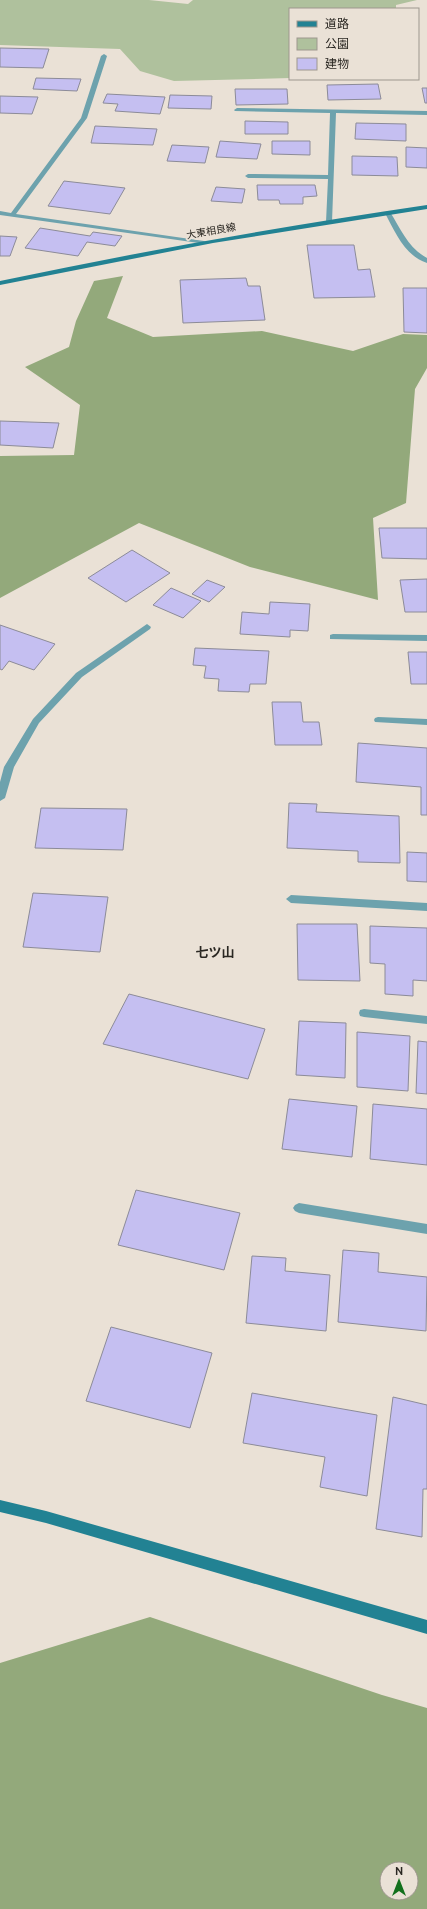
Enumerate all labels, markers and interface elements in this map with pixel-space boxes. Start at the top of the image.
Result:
legend [289,8,419,80]
text: 道路 [325,17,349,30]
text: 公園 [325,37,349,50]
text: 建物 [325,57,349,70]
street label: 大東相良線 [185,221,237,241]
district label: 七ツ山 [195,945,235,959]
north arrow [379,1861,419,1901]
text: N [395,1865,403,1877]

